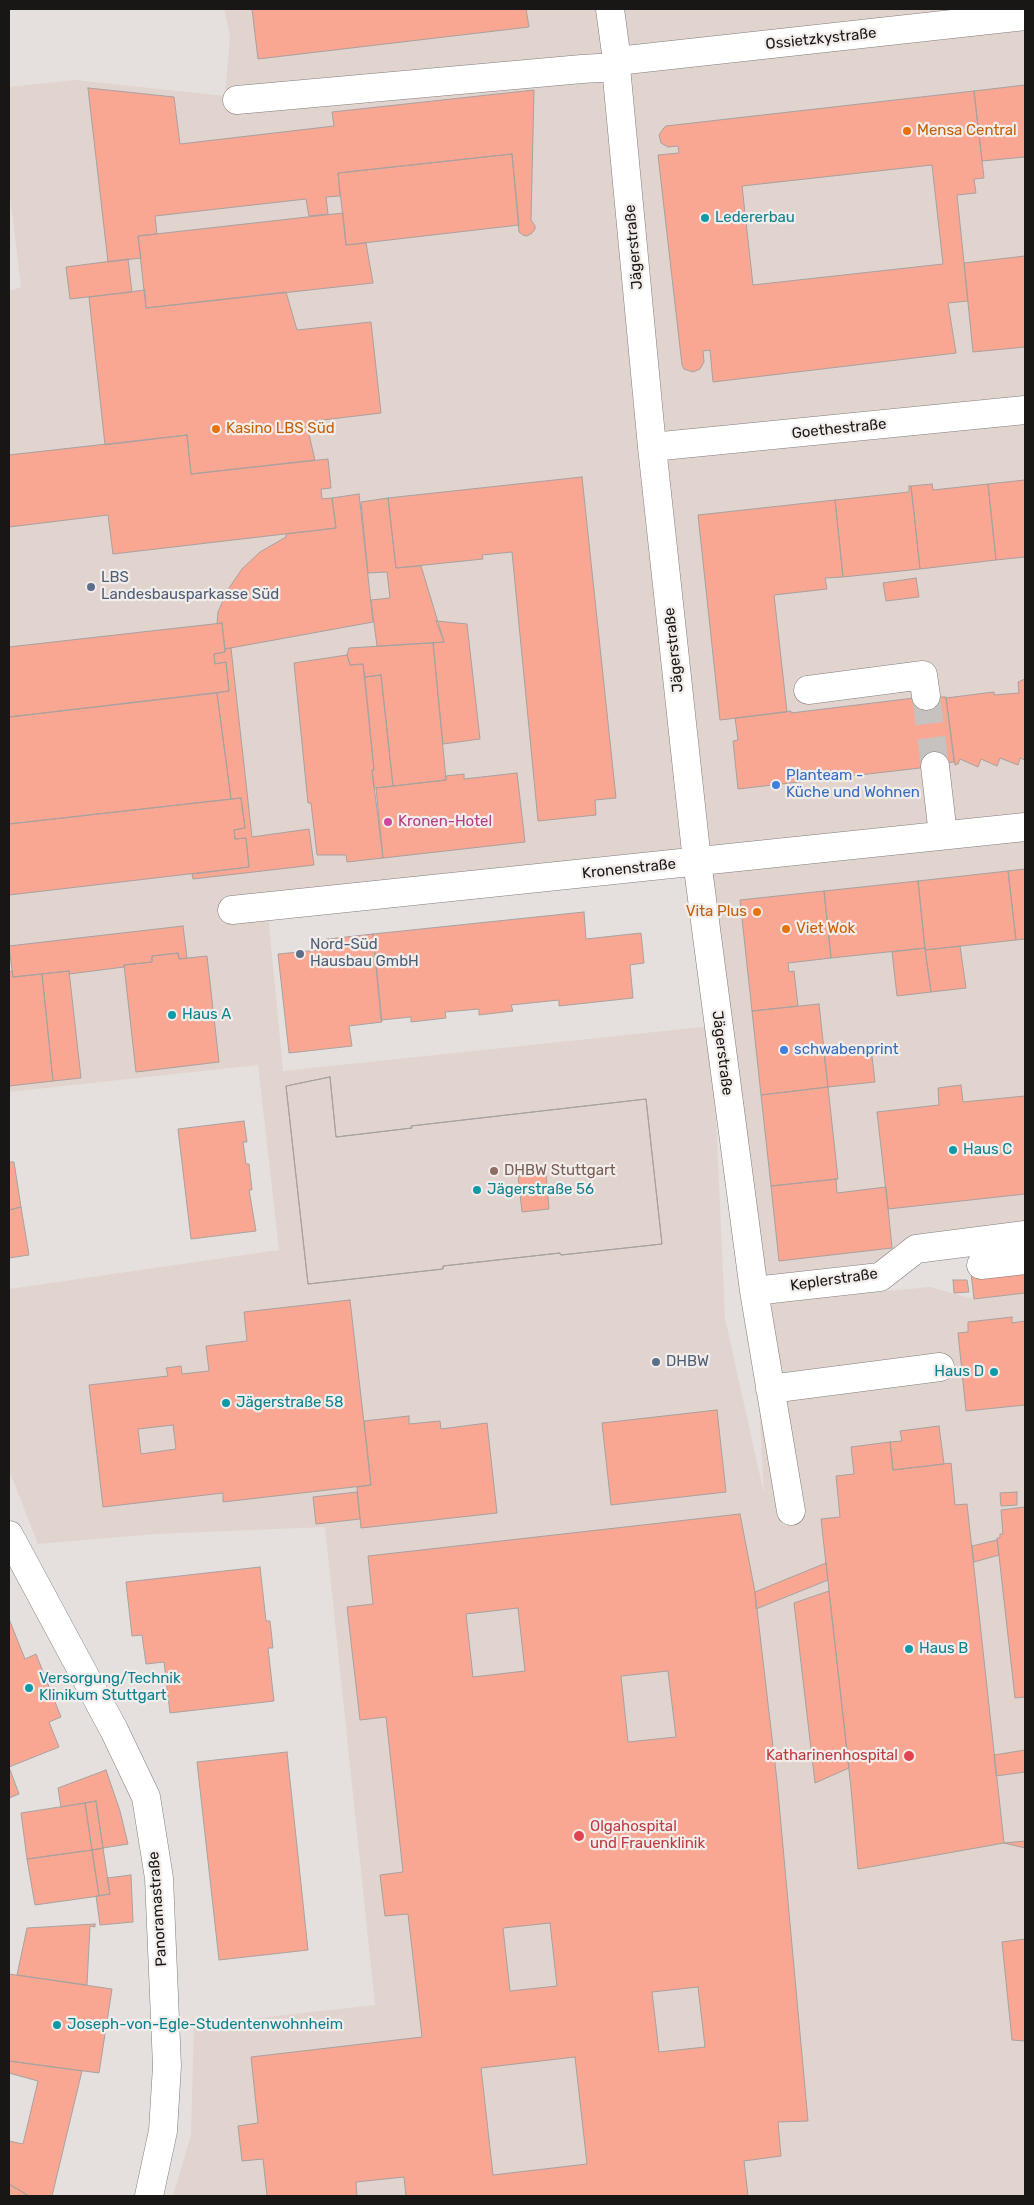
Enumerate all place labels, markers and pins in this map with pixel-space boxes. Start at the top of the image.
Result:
place label: Mensa Central [917,122,1017,140]
marker: Mensa Central [901,125,913,137]
place label: Ledererbau [715,209,795,227]
marker: Ledererbau [699,212,711,224]
place label: Kasino LBS Süd [226,420,335,438]
marker: Kasino LBS Süd [210,423,222,435]
place label: LBS Landesbausparkasse Süd [101,569,279,604]
marker: LBS Landesbausparkasse Süd [85,581,97,593]
place label: Planteam - Küche und Wohnen [786,767,920,802]
marker: Planteam - Küche und Wohnen [770,779,782,791]
place label: Kronen-Hotel [398,813,492,831]
marker: Kronen-Hotel [382,816,394,828]
place label: Vita Plus [686,903,747,921]
marker: Vita Plus [751,906,763,918]
place label: Viet Wok [796,920,855,938]
marker: Viet Wok [780,923,792,935]
place label: Nord-Süd Hausbau GmbH [310,936,419,971]
marker: Nord-Süd Hausbau GmbH [294,948,306,960]
place label: Haus A [182,1006,231,1024]
marker: Haus A [166,1009,178,1021]
place label: schwabenprint [794,1041,899,1059]
marker: schwabenprint [778,1044,790,1056]
place label: Haus C [963,1141,1012,1159]
marker: Haus C [947,1144,959,1156]
place label: DHBW Stuttgart [504,1162,615,1180]
marker: DHBW Stuttgart [488,1165,500,1177]
place label: Jägerstraße 56 [487,1181,594,1199]
marker: Jägerstraße 56 [471,1184,483,1196]
place label: DHBW [666,1353,709,1371]
marker: DHBW [650,1356,662,1368]
place label: Haus D [934,1363,984,1381]
marker: Haus D [988,1366,1000,1378]
place label: Jägerstraße 58 [236,1394,344,1412]
marker: Jägerstraße 58 [220,1397,232,1409]
place label: Haus B [919,1640,968,1658]
marker: Haus B [903,1643,915,1655]
place label: Versorgung/Technik Klinikum Stuttgart [39,1670,181,1705]
marker: Versorgung/Technik Klinikum Stuttgart [23,1682,35,1694]
place label: Katharinenhospital [766,1747,898,1765]
marker: Katharinenhospital [902,1749,916,1763]
place label: Olgahospital und Frauenklinik [590,1818,705,1853]
marker: Olgahospital und Frauenklinik [572,1829,586,1843]
place label: Joseph-von-Egle-Studentenwohnheim [67,2016,343,2034]
marker: Joseph-von-Egle-Studentenwohnheim [51,2019,63,2031]

